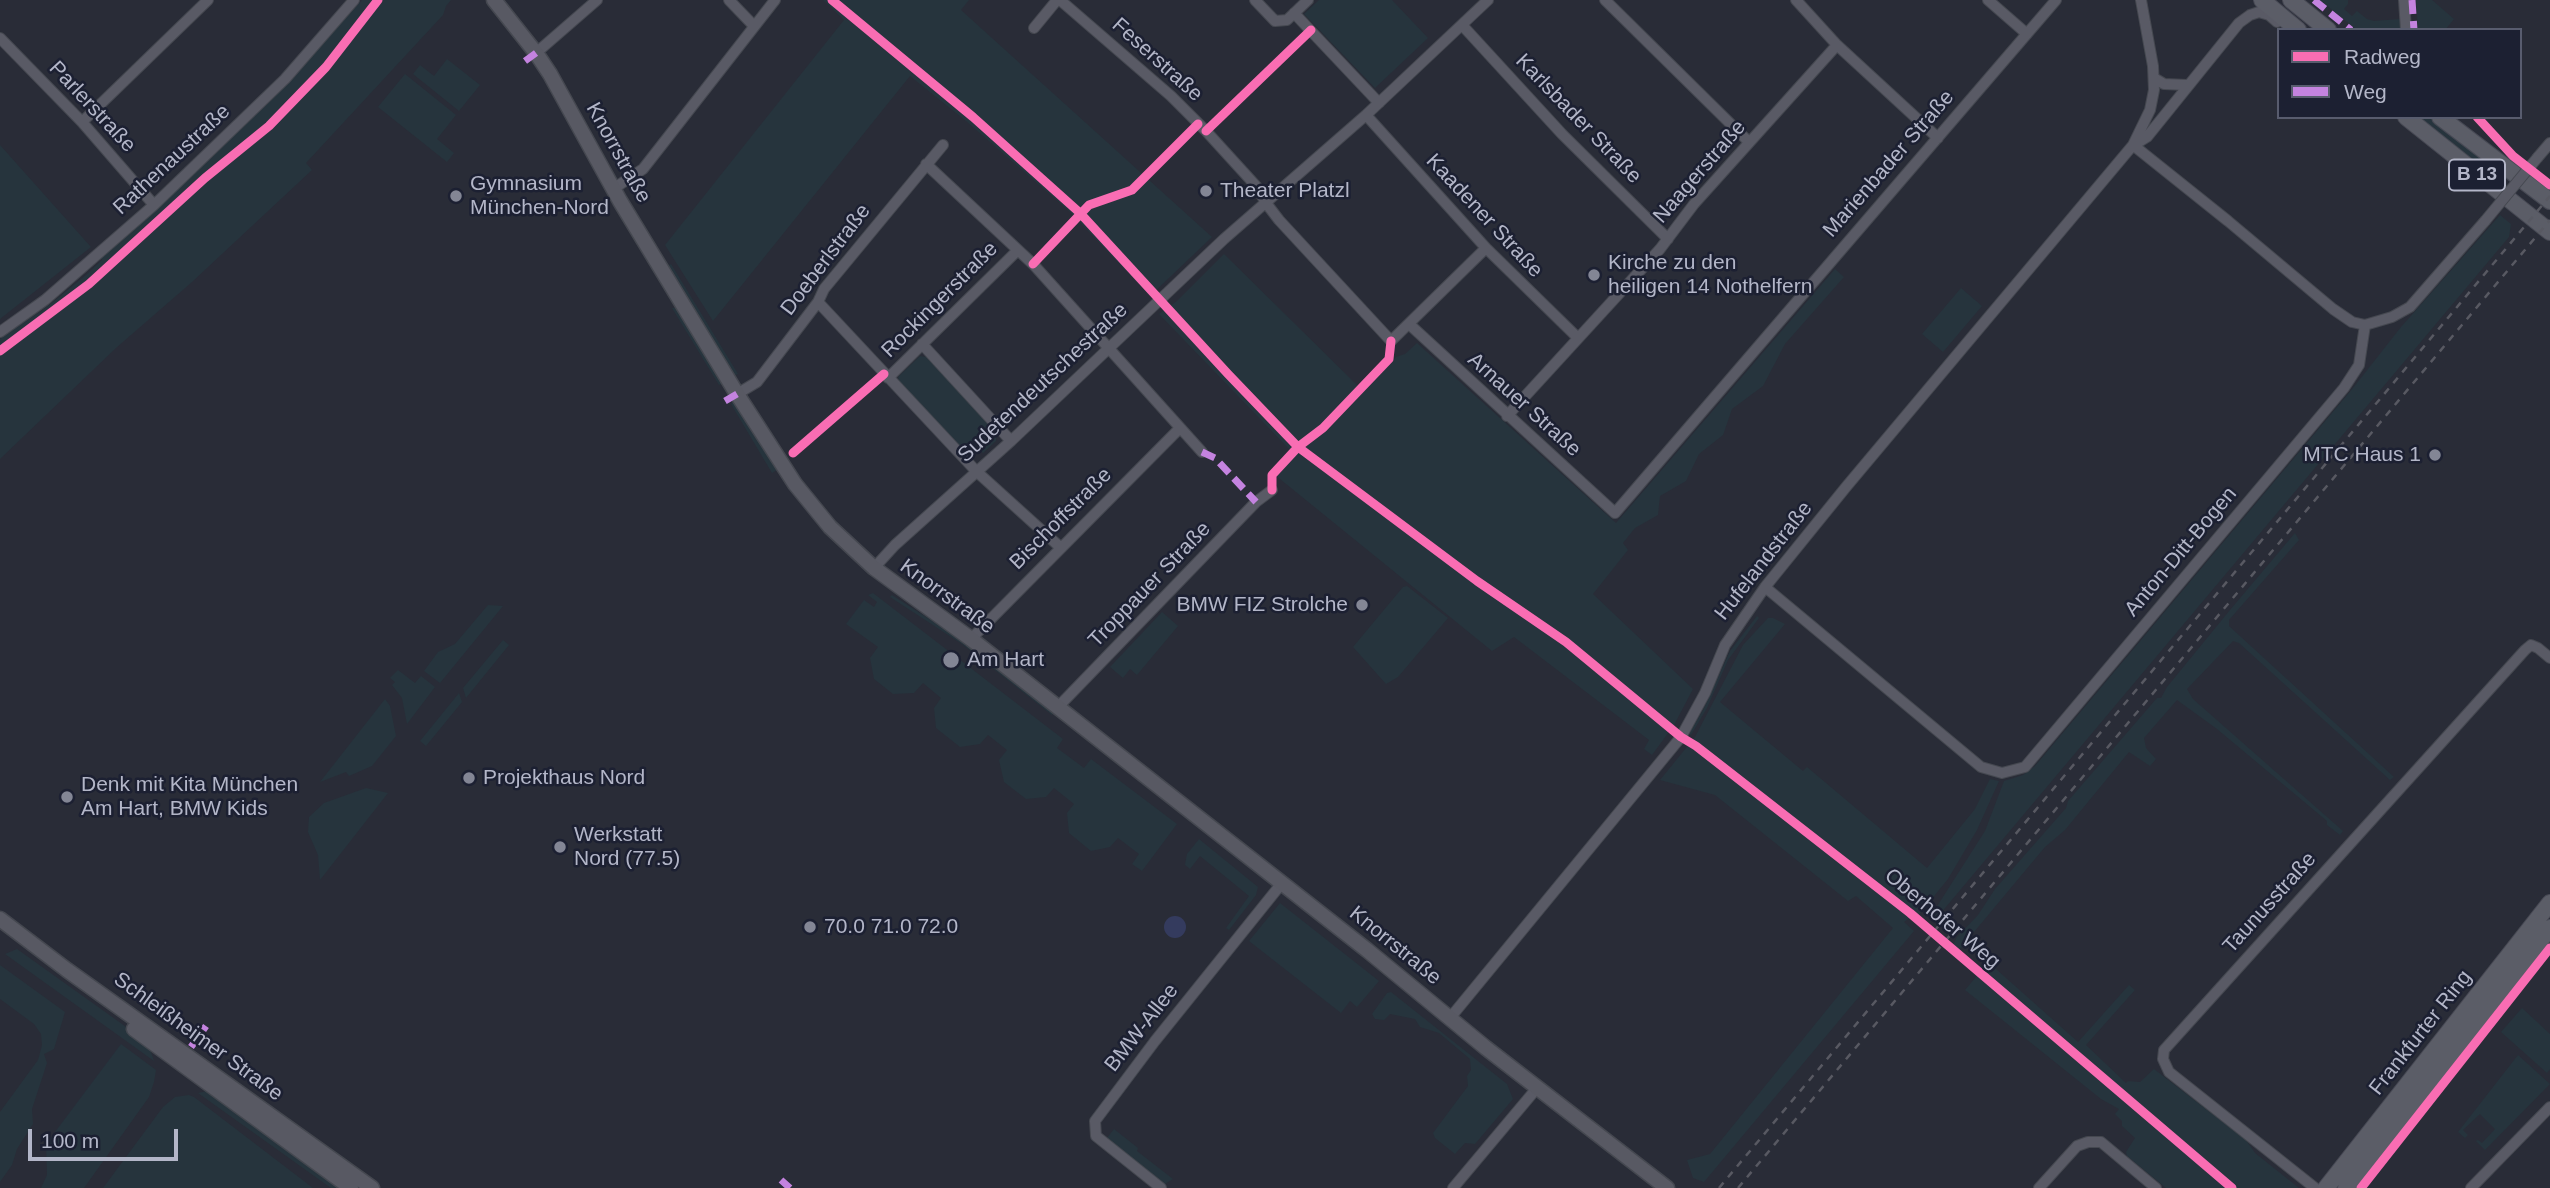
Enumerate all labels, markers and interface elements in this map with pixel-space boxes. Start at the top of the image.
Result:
street label: Feserstraße [1107,13,1207,107]
legend [2277,28,2522,119]
text: Radweg [2344,45,2421,68]
street label: Karlsbader Straße [1510,49,1646,189]
street label: Parlerstraße [43,56,141,158]
text: Weg [2344,80,2387,103]
street label: Marienbader Straße [1818,85,1960,243]
street label: Knorrstraße [580,98,656,208]
street label: Rathenaustraße [108,99,236,221]
street label: Naagerstraße [1648,115,1752,229]
street label: Kaadener Straße [1420,149,1548,283]
road number: B 13 [2449,160,2505,190]
place label: Gymnasium München-Nord [470,171,609,221]
place label: Theater Platzl [1220,178,1350,204]
marker: Theater Platzl [1198,183,1214,199]
marker: Gymnasium München-Nord [448,188,464,204]
street label: Doeberlstraße [776,199,876,321]
street label: Rockingerstraße [877,237,1003,363]
place label: Kirche zu den heiligen 14 Nothelfern [1608,250,1812,300]
marker: Kirche zu den heiligen 14 Nothelfern [1586,267,1602,283]
street label: Sudetendeutschestraße [953,298,1133,468]
street label: Arnauer Straße [1462,348,1586,462]
place label: MTC Haus 1 [2303,442,2421,468]
marker: MTC Haus 1 [2427,447,2443,463]
street label: Bischoffstraße [1005,463,1117,575]
street label: Anton-Ditt-Bogen [2120,482,2242,622]
street label: Hufelandstraße [1710,497,1818,625]
street label: Troppauer Straße [1084,517,1216,653]
street label: Knorrstraße [895,554,999,640]
place label: BMW FIZ Strolche [1176,592,1348,618]
marker: BMW FIZ Strolche [1354,597,1370,613]
place label: Am Hart [967,647,1044,673]
marker: Am Hart [941,650,961,670]
place label: Projekthaus Nord [483,765,645,791]
marker: Projekthaus Nord [461,770,477,786]
place label: Denk mit Kita München Am Hart, BMW Kids [81,772,298,822]
marker: Denk mit Kita München Am Hart, BMW Kids [59,789,75,805]
place label: Werkstatt Nord (77.5) [574,822,680,872]
marker: Werkstatt Nord (77.5) [552,839,568,855]
street label: Taunusstraße [2218,847,2322,959]
street label: Oberhofer Weg [1879,863,2005,975]
street label: Knorrstraße [1344,901,1446,991]
place label: 70.0 71.0 72.0 [824,914,958,940]
marker: 70.0 71.0 72.0 [802,919,818,935]
street label: Frankfurter Ring [2364,965,2478,1101]
street label: Schleißheimer Straße [108,967,288,1107]
street label: BMW-Allee [1100,979,1184,1077]
scale bar [32,1114,182,1158]
text: 100 m [41,1129,99,1152]

